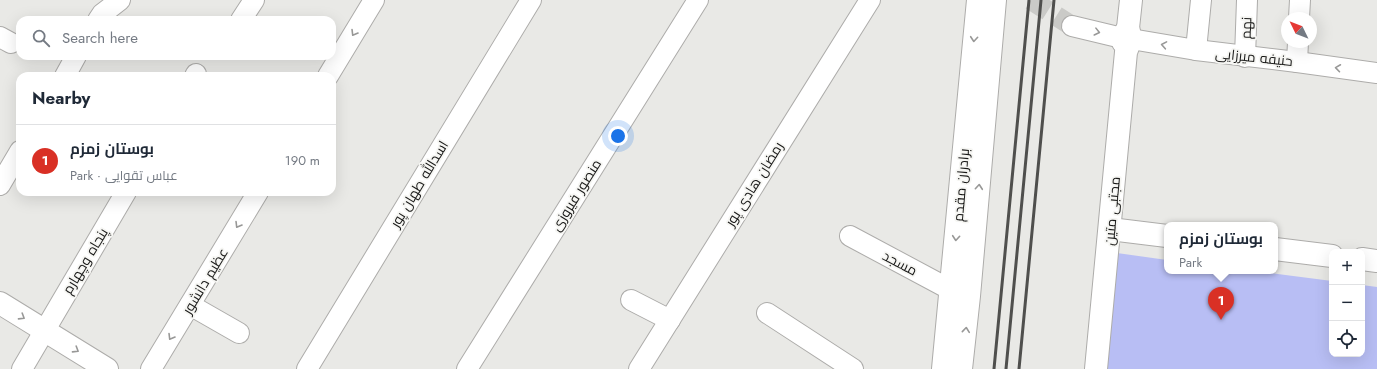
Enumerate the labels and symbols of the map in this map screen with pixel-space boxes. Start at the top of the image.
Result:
north arrow [1281,12,1317,48]
street label: نهم [1236,17,1256,39]
one-way arrow [1094,27,1101,36]
one-way arrow [351,29,358,36]
one-way arrow [970,36,979,42]
one-way arrow [1161,41,1167,50]
street label: حنیفه میرزایی [1214,43,1294,71]
one-way arrow [1335,64,1341,73]
your location [608,126,628,146]
street label: اسدالله طهان پور [385,137,453,232]
street label: رمضان هادی پور [719,138,788,231]
street label: برادران مقدم [948,147,974,223]
street label: منصور فیروزی [546,155,606,235]
street label: مجتبی متین [1099,176,1125,246]
one-way arrow [974,184,983,190]
one-way arrow [235,221,243,228]
street label: پنجاه وچهارم [57,224,113,298]
one-way arrow [951,235,960,241]
street label: عظیم دانشور [177,244,233,319]
street label: مسجد [879,245,921,281]
pin: 1 [1208,287,1234,320]
one-way arrow [18,312,25,320]
one-way arrow [961,327,970,333]
one-way arrow [168,333,176,340]
one-way arrow [72,345,79,353]

